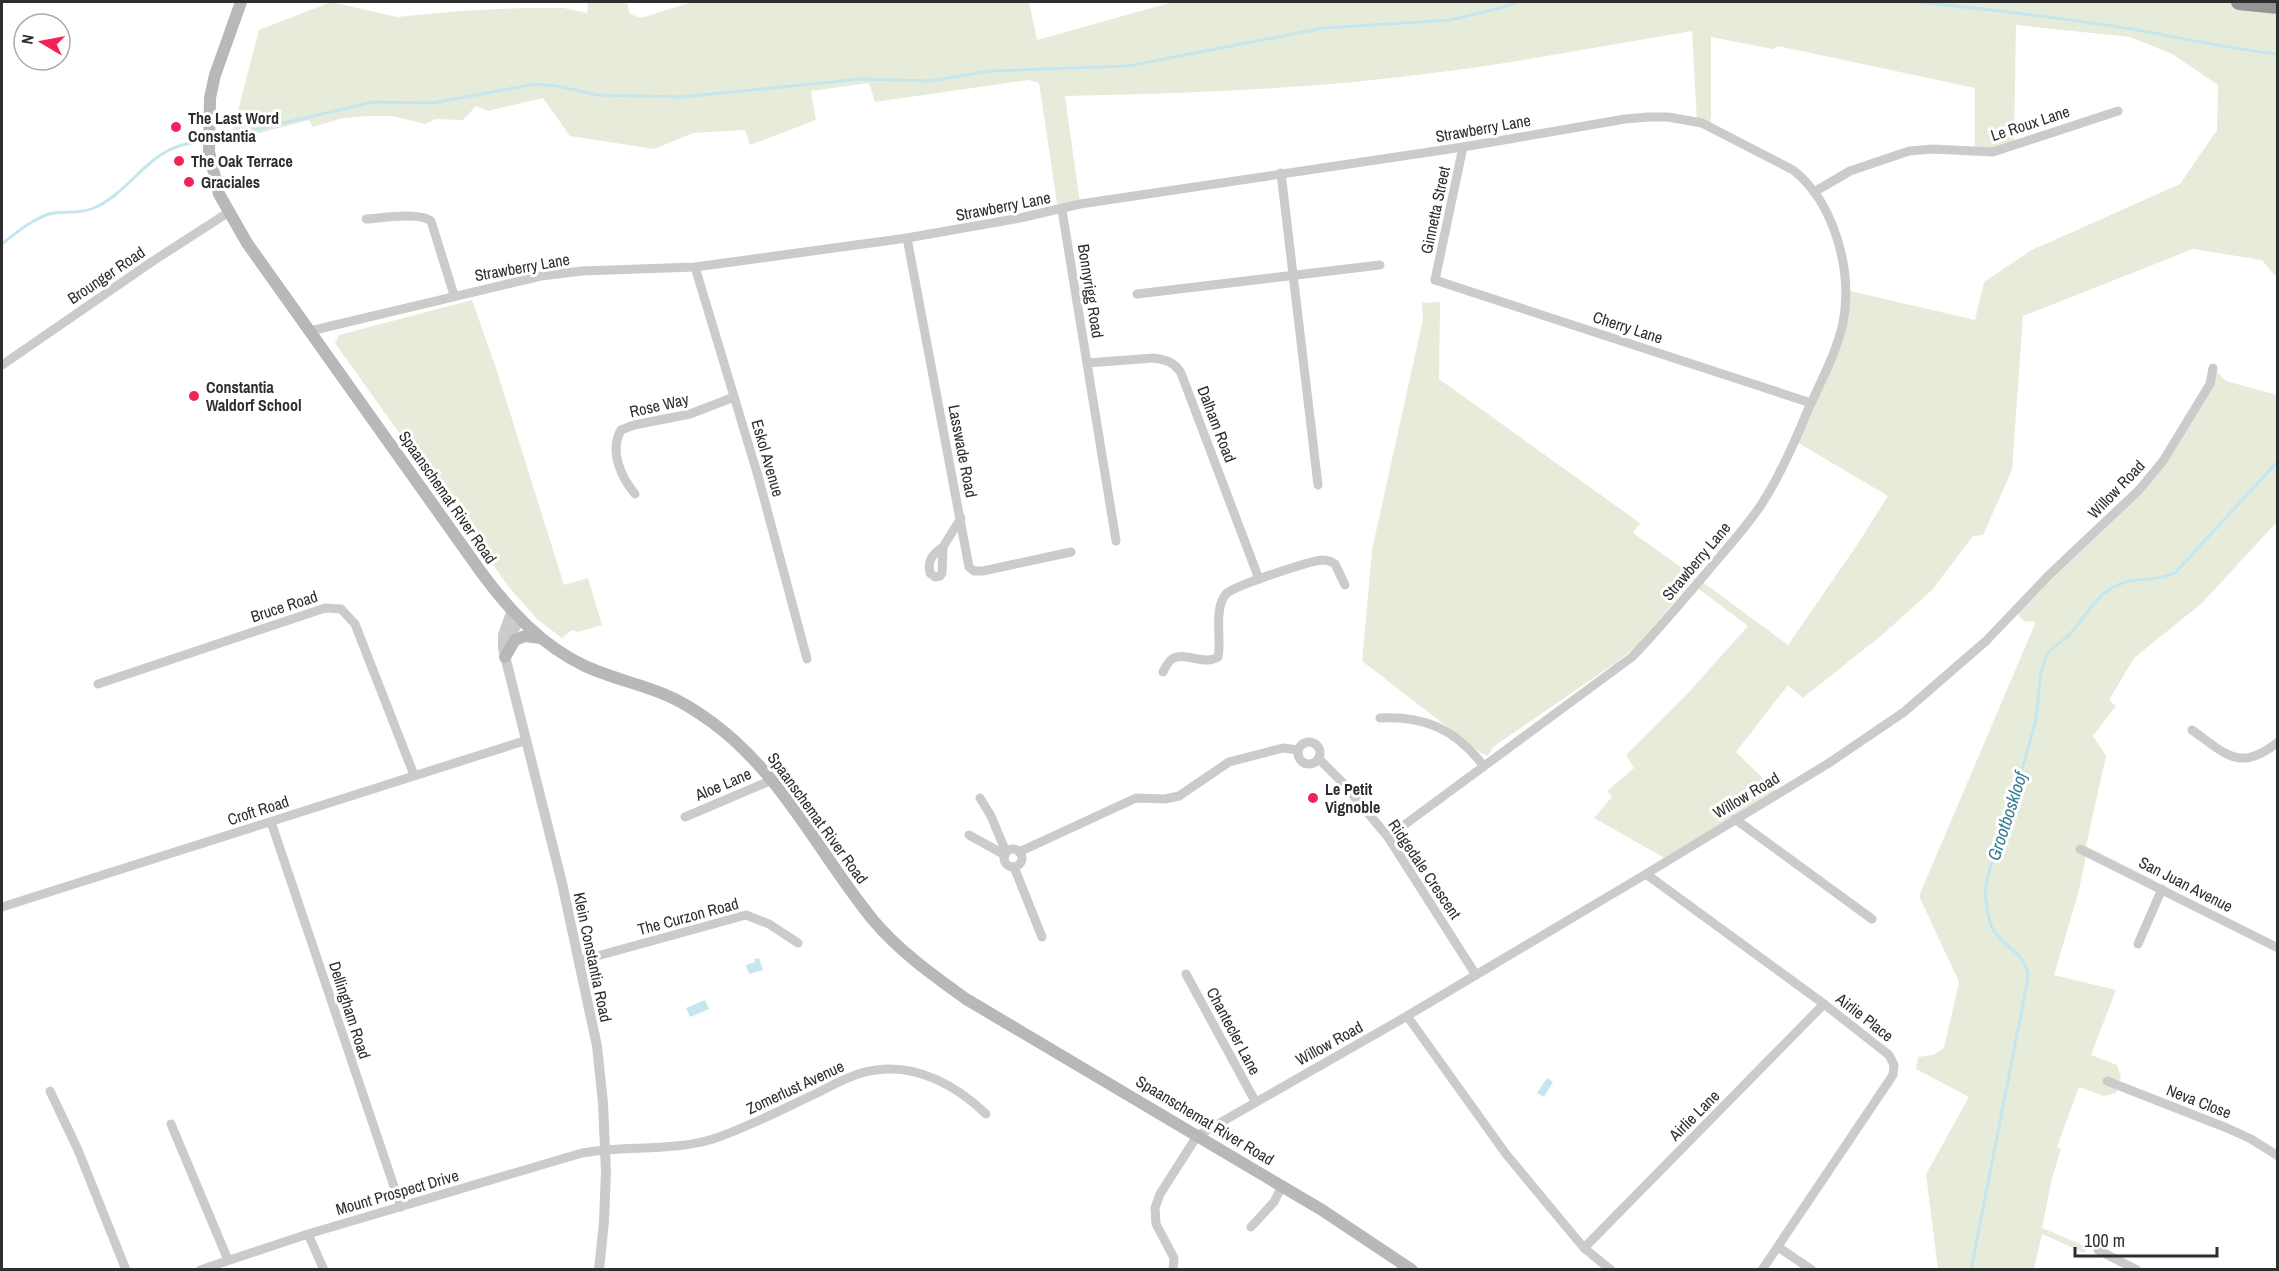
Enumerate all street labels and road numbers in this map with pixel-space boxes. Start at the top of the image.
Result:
street label: Le Roux Lane [1988,100,2072,146]
street label: Strawberry Lane [1434,109,1532,147]
street label: Ginnetta Street [1415,164,1455,256]
street label: Strawberry Lane [954,186,1052,226]
street label: Brounger Road [63,241,149,309]
street label: Bonnyrigg Road [1073,242,1109,340]
street label: Strawberry Lane [473,248,571,286]
street label: Cherry Lane [1590,305,1666,349]
street label: Dalham Road [1192,383,1242,465]
street label: Rose Way [627,387,691,422]
street label: Lasswade Road [943,403,983,499]
street label: Eskol Avenue [746,417,790,499]
street label: Spaanschemat River Road [394,426,502,568]
street label: Willow Road [2083,455,2149,523]
street label: Strawberry Lane [1657,517,1735,605]
street label: Bruce Road [248,585,320,627]
street label: Spaanschemat River Road [763,748,873,888]
street label: Aloe Lane [691,762,754,806]
street label: Willow Road [1709,767,1783,823]
street label: Croft Road [224,790,292,830]
street label: Ridgedale Crescent [1383,815,1467,924]
street label: San Juan Avenue [2135,851,2237,917]
street label: Klein Constantia Road [569,890,617,1024]
street label: The Curzon Road [635,892,741,940]
street label: Dellingham Road [324,958,376,1062]
street label: Chantecler Lane [1202,983,1266,1079]
street label: Airlie Place [1831,987,1898,1046]
street label: Willow Road [1291,1016,1367,1070]
street label: Zomerlust Avenue [743,1055,847,1119]
street label: Spaanschemat River Road [1132,1070,1278,1170]
street label: Neva Close [2163,1079,2235,1123]
street label: Airlie Lane [1663,1085,1724,1146]
street label: Mount Prospect Drive [333,1164,461,1220]

